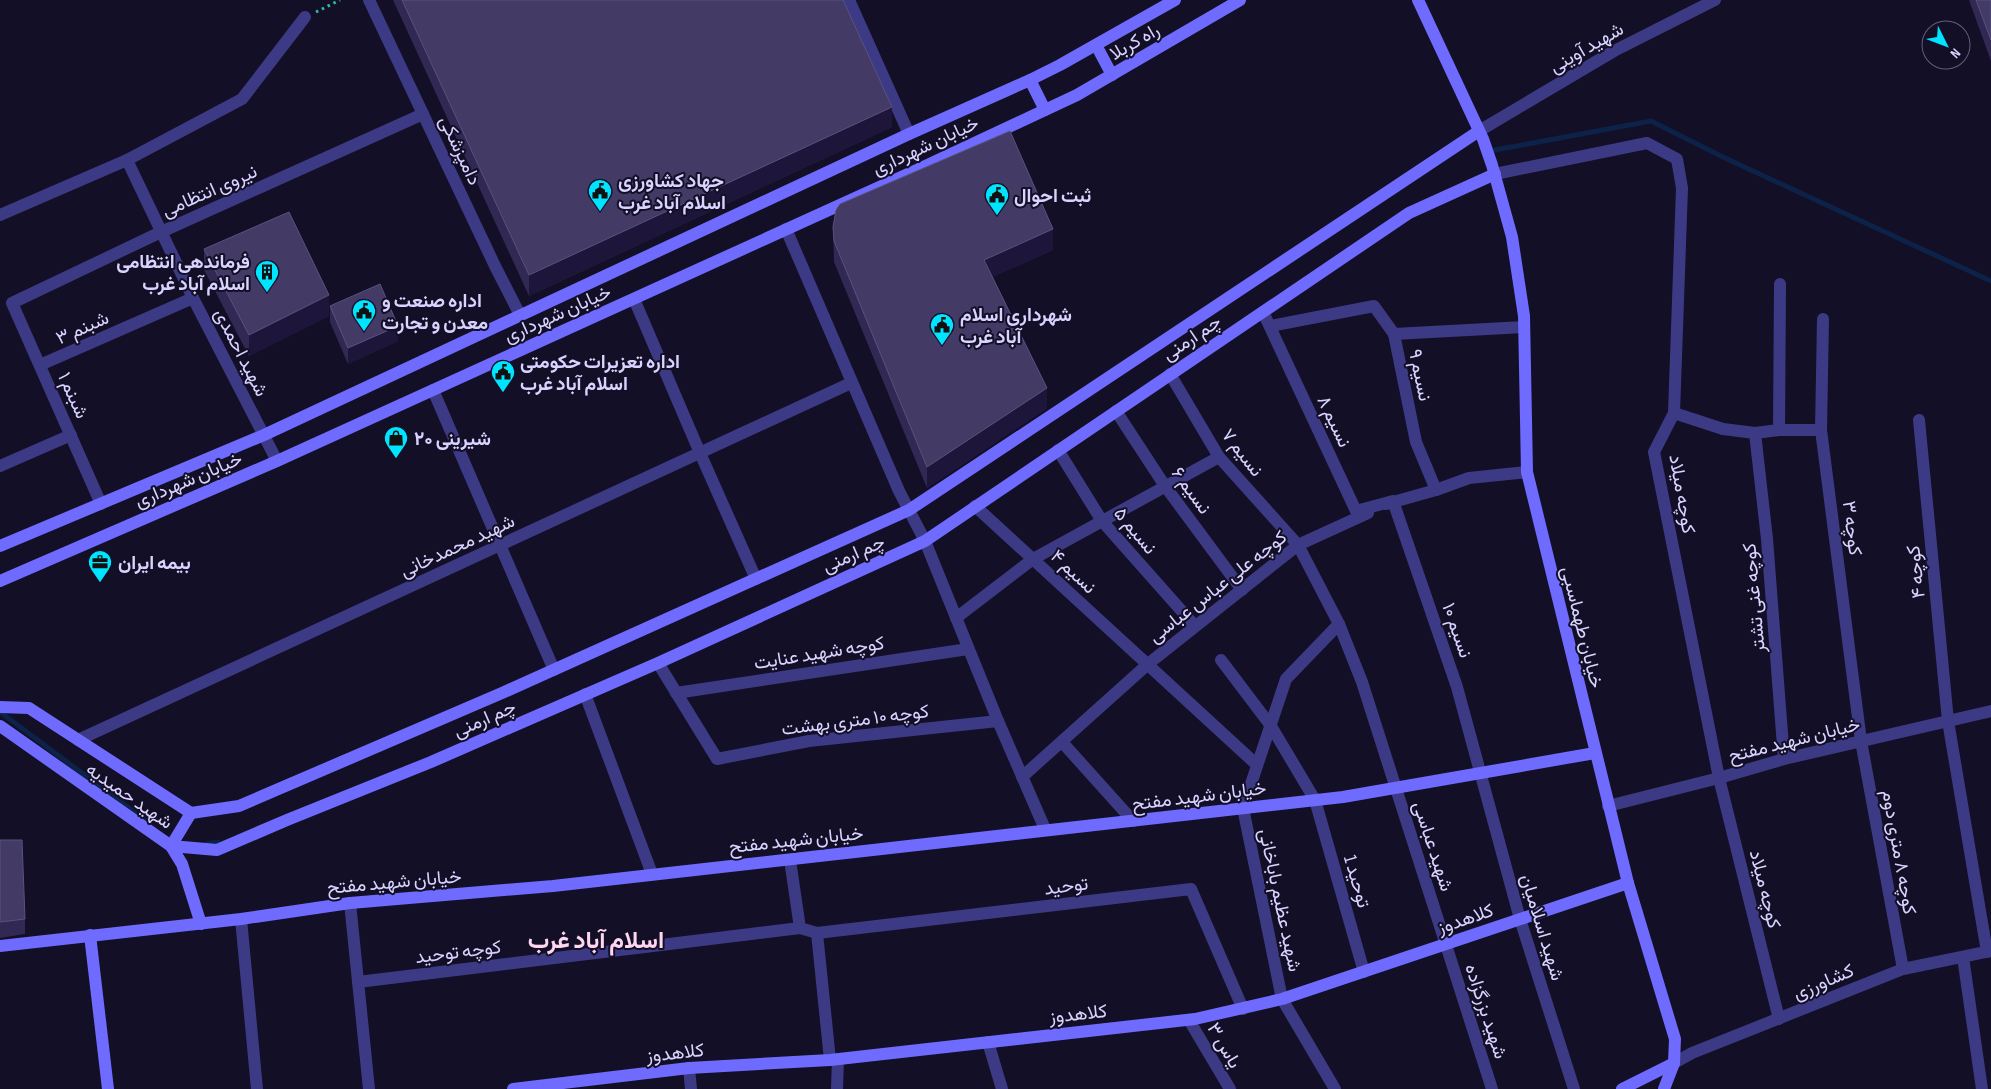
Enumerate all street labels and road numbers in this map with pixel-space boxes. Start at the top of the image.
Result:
street label: شهید آوینی [1546,18,1628,79]
street label: راه کربلا [1106,19,1164,66]
street label: دامپزشکی [433,112,486,189]
street label: خیابان شهرداری [869,112,983,181]
street label: نیروی انتظامی [158,160,261,223]
street label: خیابان شهرداری [501,281,615,348]
street label: شهید احمدی [209,305,273,401]
street label: شبنم ۳ [53,307,113,350]
street label: چم ارمنی [1158,310,1226,367]
street label: نسیم ۹ [1403,347,1436,403]
street label: شبنم ۱ [52,369,93,422]
street label: نسیم ۸ [1312,392,1356,451]
street label: نسیم ۷ [1216,424,1268,482]
street label: خیابان شهرداری [131,447,246,513]
street label: کوچه میلاد [1662,453,1700,536]
street label: نسیم ۶ [1166,463,1216,519]
street label: کوچه ۳ [1836,499,1866,557]
street label: نسیم ۵ [1108,503,1161,559]
street label: شهید محمدخانی [397,510,519,583]
street label: کوچه علی عباس عباسی [1144,526,1292,649]
street label: چم ارمنی [819,530,889,579]
street label: کوچه غنی تشتر [1738,542,1772,655]
street label: کوچه ۴ [1902,544,1932,600]
street label: نسیم ۴ [1045,545,1101,599]
street label: خیابان طهماسبی [1555,564,1608,691]
street label: نسیم ۱۰ [1436,600,1477,661]
street label: کوچه شهید عنایت [752,632,886,676]
street label: چم ارمنی [450,695,520,744]
street label: کوچه ۱۰ متری بهشت [780,700,930,742]
street label: خیابان شهید مفتح [1726,713,1863,769]
street label: شهید حمیدیه [81,758,177,835]
street label: خیابان شهید مفتح [1131,777,1268,817]
street label: کوچه ۸ متری دوم [1875,788,1921,917]
street label: شهید عباسی [1407,799,1458,894]
street label: خیابان شهید مفتح [728,822,865,860]
street label: شهید عظیم باباخانی [1253,827,1306,974]
street label: کوچه میلاد [1743,848,1785,931]
street label: توحید 1 [1338,852,1375,911]
street label: خیابان شهید مفتح [326,865,462,901]
street label: شهید اسلامیان [1514,871,1569,983]
street label: توحید [1043,872,1090,901]
street label: کلاهدوز [1433,899,1497,940]
street label: کوچه توحید [414,936,503,970]
street label: کشاورزی [1790,959,1858,1005]
street label: شهید بزرگزاده [1459,961,1512,1062]
street label: کلاهدوز [1047,1000,1108,1029]
street label: یاس ۳ [1202,1019,1246,1073]
street label: کلاهدوز [644,1039,705,1068]

